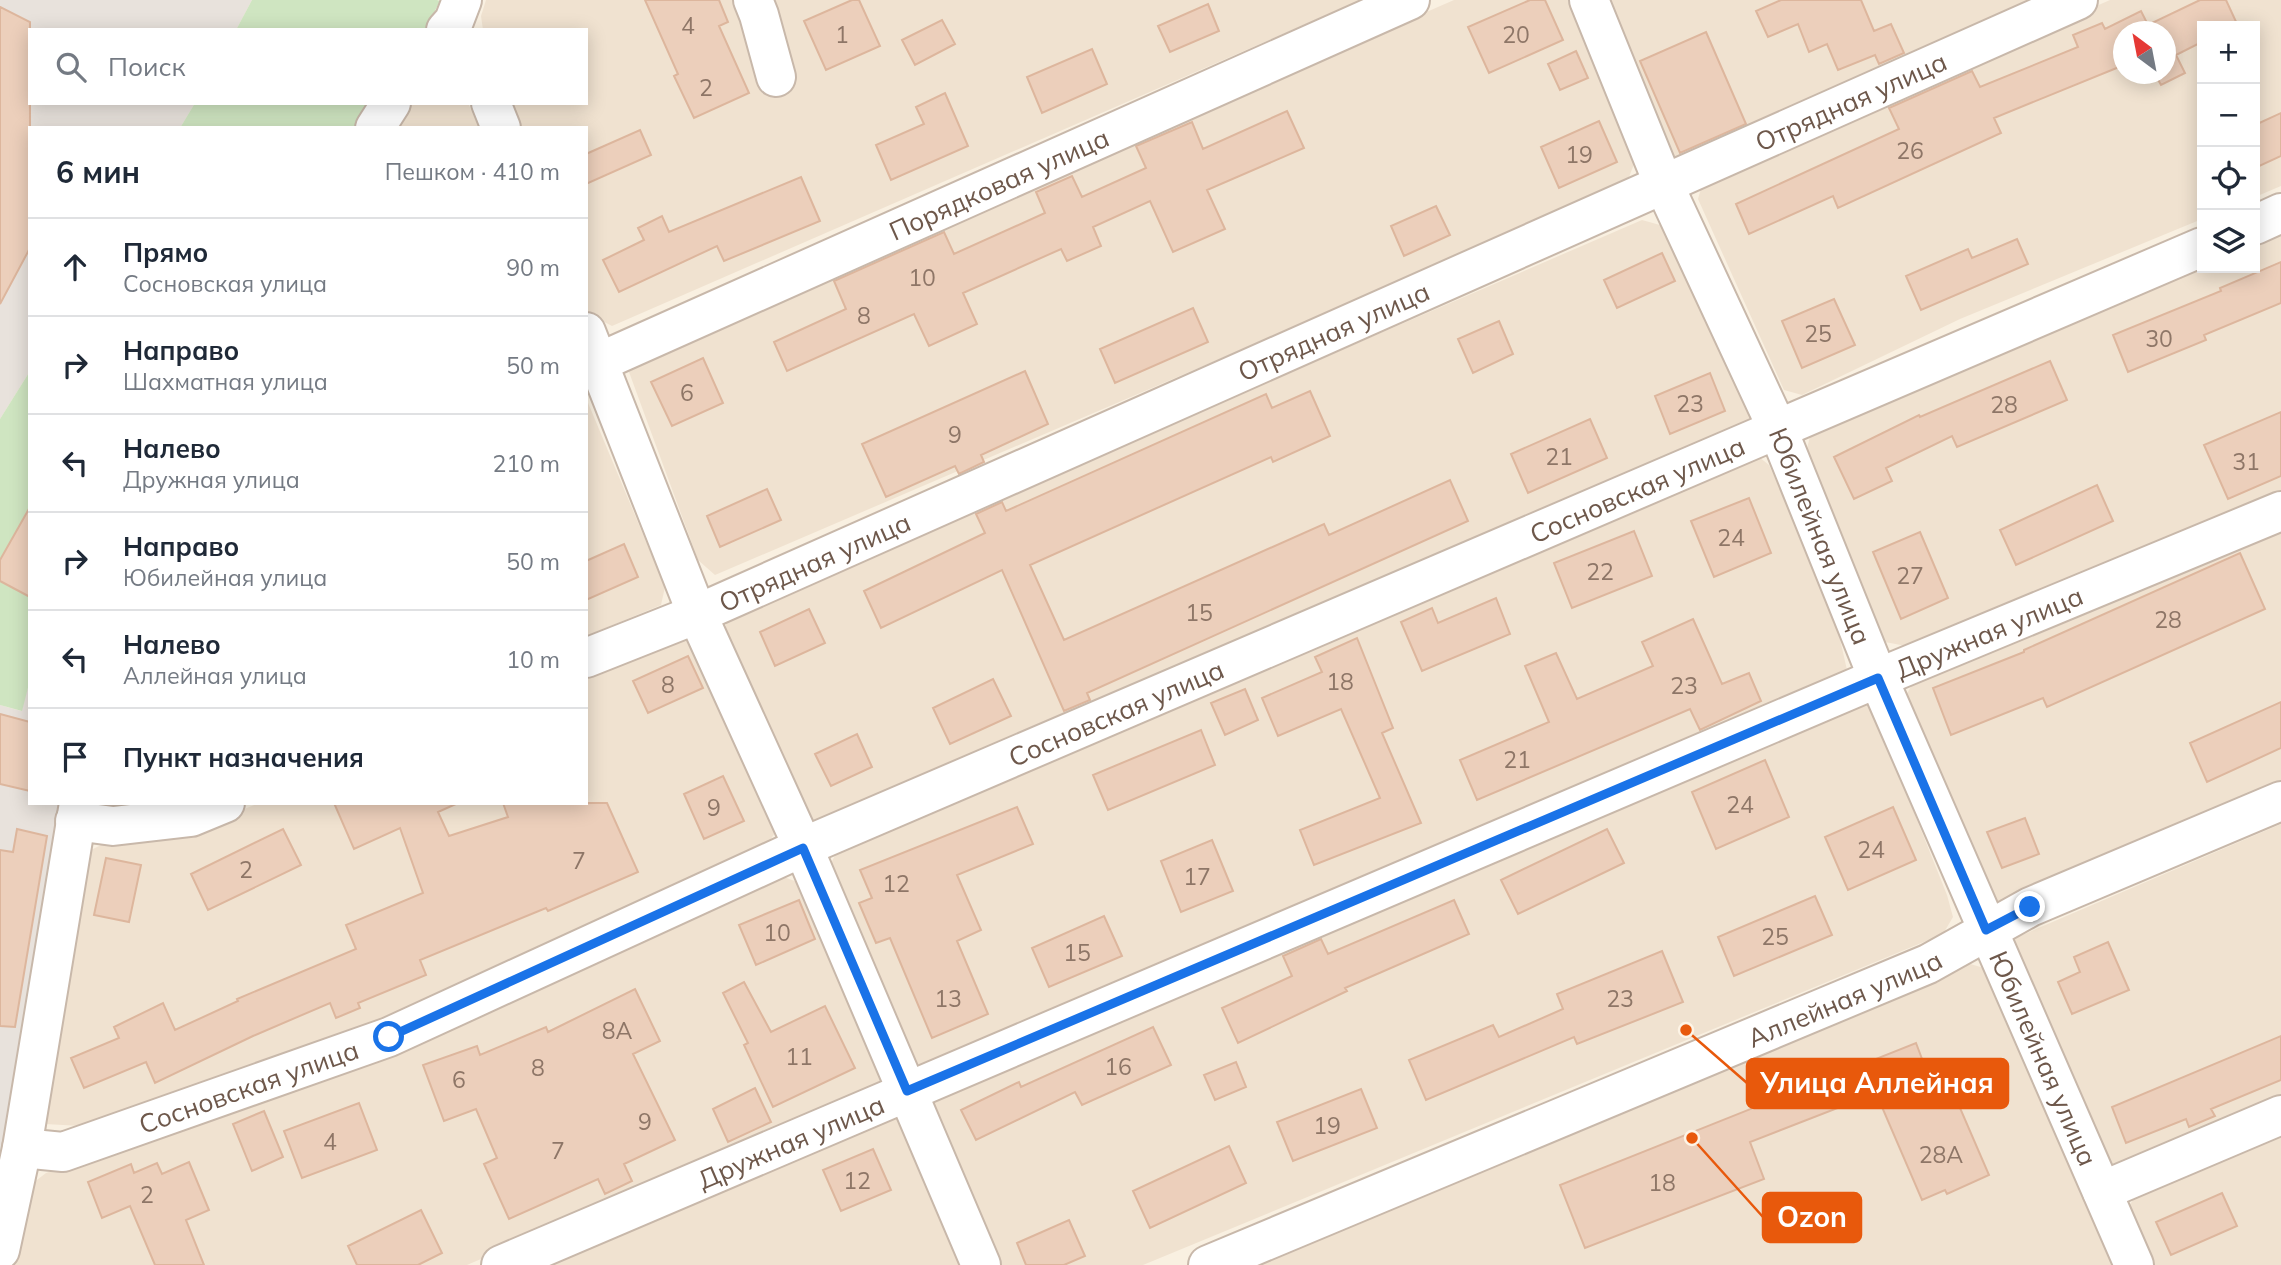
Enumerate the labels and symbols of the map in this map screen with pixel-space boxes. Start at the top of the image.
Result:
house number: 4 [681,11,695,40]
house number: 1 [835,20,849,49]
house number: 20 [1502,20,1530,49]
north arrow [2113,21,2176,84]
street label: Отрядная улица [1750,44,1952,158]
house number: 2 [699,73,713,102]
street label: Порядковая улица [884,120,1114,247]
house number: 26 [1896,136,1924,165]
house number: 19 [1565,140,1593,169]
house number: 10 [908,263,936,292]
street label: Отрядная улица [1233,274,1434,388]
house number: 8 [857,301,871,330]
house number: 25 [1804,319,1832,348]
house number: 30 [2145,324,2173,353]
house number: 6 [680,378,694,407]
house number: 23 [1676,389,1704,418]
house number: 28 [1990,390,2018,419]
house number: 9 [948,420,962,449]
street label: Юбилейная улица [1762,422,1879,649]
street label: Сосновская улица [1525,429,1750,550]
house number: 21 [1545,442,1573,471]
house number: 31 [2232,447,2260,476]
street label: Отрядная улица [714,505,915,619]
house number: 24 [1717,523,1745,552]
house number: 22 [1586,557,1614,586]
house number: 27 [1896,561,1924,590]
street label: Дружная улица [1890,578,2088,686]
house number: 15 [1185,598,1213,627]
house number: 28 [2154,605,2182,634]
street label: Сосновская улица [1003,652,1229,773]
house number: 18 [1326,667,1354,696]
house number: 8 [661,670,675,699]
house number: 23 [1670,671,1698,700]
house number: 21 [1503,745,1531,774]
house number: 24 [1726,790,1754,819]
house number: 9 [707,793,721,822]
house number: 24 [1857,835,1885,864]
house number: 7 [572,846,586,875]
house number: 2 [239,855,253,884]
house number: 17 [1183,862,1211,891]
house number: 12 [882,869,910,898]
route end [2014,891,2045,922]
house number: 10 [763,918,791,947]
house number: 25 [1761,922,1789,951]
house number: 15 [1063,938,1091,967]
street label: Аллейная улица [1742,943,1948,1054]
street label: Юбилейная улица [1982,946,2105,1171]
house number: 13 [934,984,962,1013]
house number: 23 [1606,984,1634,1013]
house number: 8А [602,1016,632,1045]
route start [373,1021,404,1052]
street label: Сосновская улица [134,1033,363,1140]
house number: 11 [785,1042,813,1071]
house number: 16 [1104,1052,1132,1081]
house number: 8 [531,1053,545,1082]
callout: Улица Аллейная [1747,1059,2008,1108]
house number: 6 [452,1065,466,1094]
text: Улица Аллейная [1759,1065,1994,1100]
street label: Дружная улица [692,1087,889,1196]
house number: 9 [638,1107,652,1136]
house number: 19 [1313,1111,1341,1140]
house number: 4 [323,1127,337,1156]
house number: 7 [551,1136,565,1165]
house number: 28А [1919,1140,1963,1169]
house number: 12 [843,1166,871,1195]
house number: 18 [1648,1168,1676,1197]
house number: 2 [140,1180,154,1209]
callout: Ozon [1763,1193,1861,1242]
text: Ozon [1777,1199,1847,1234]

